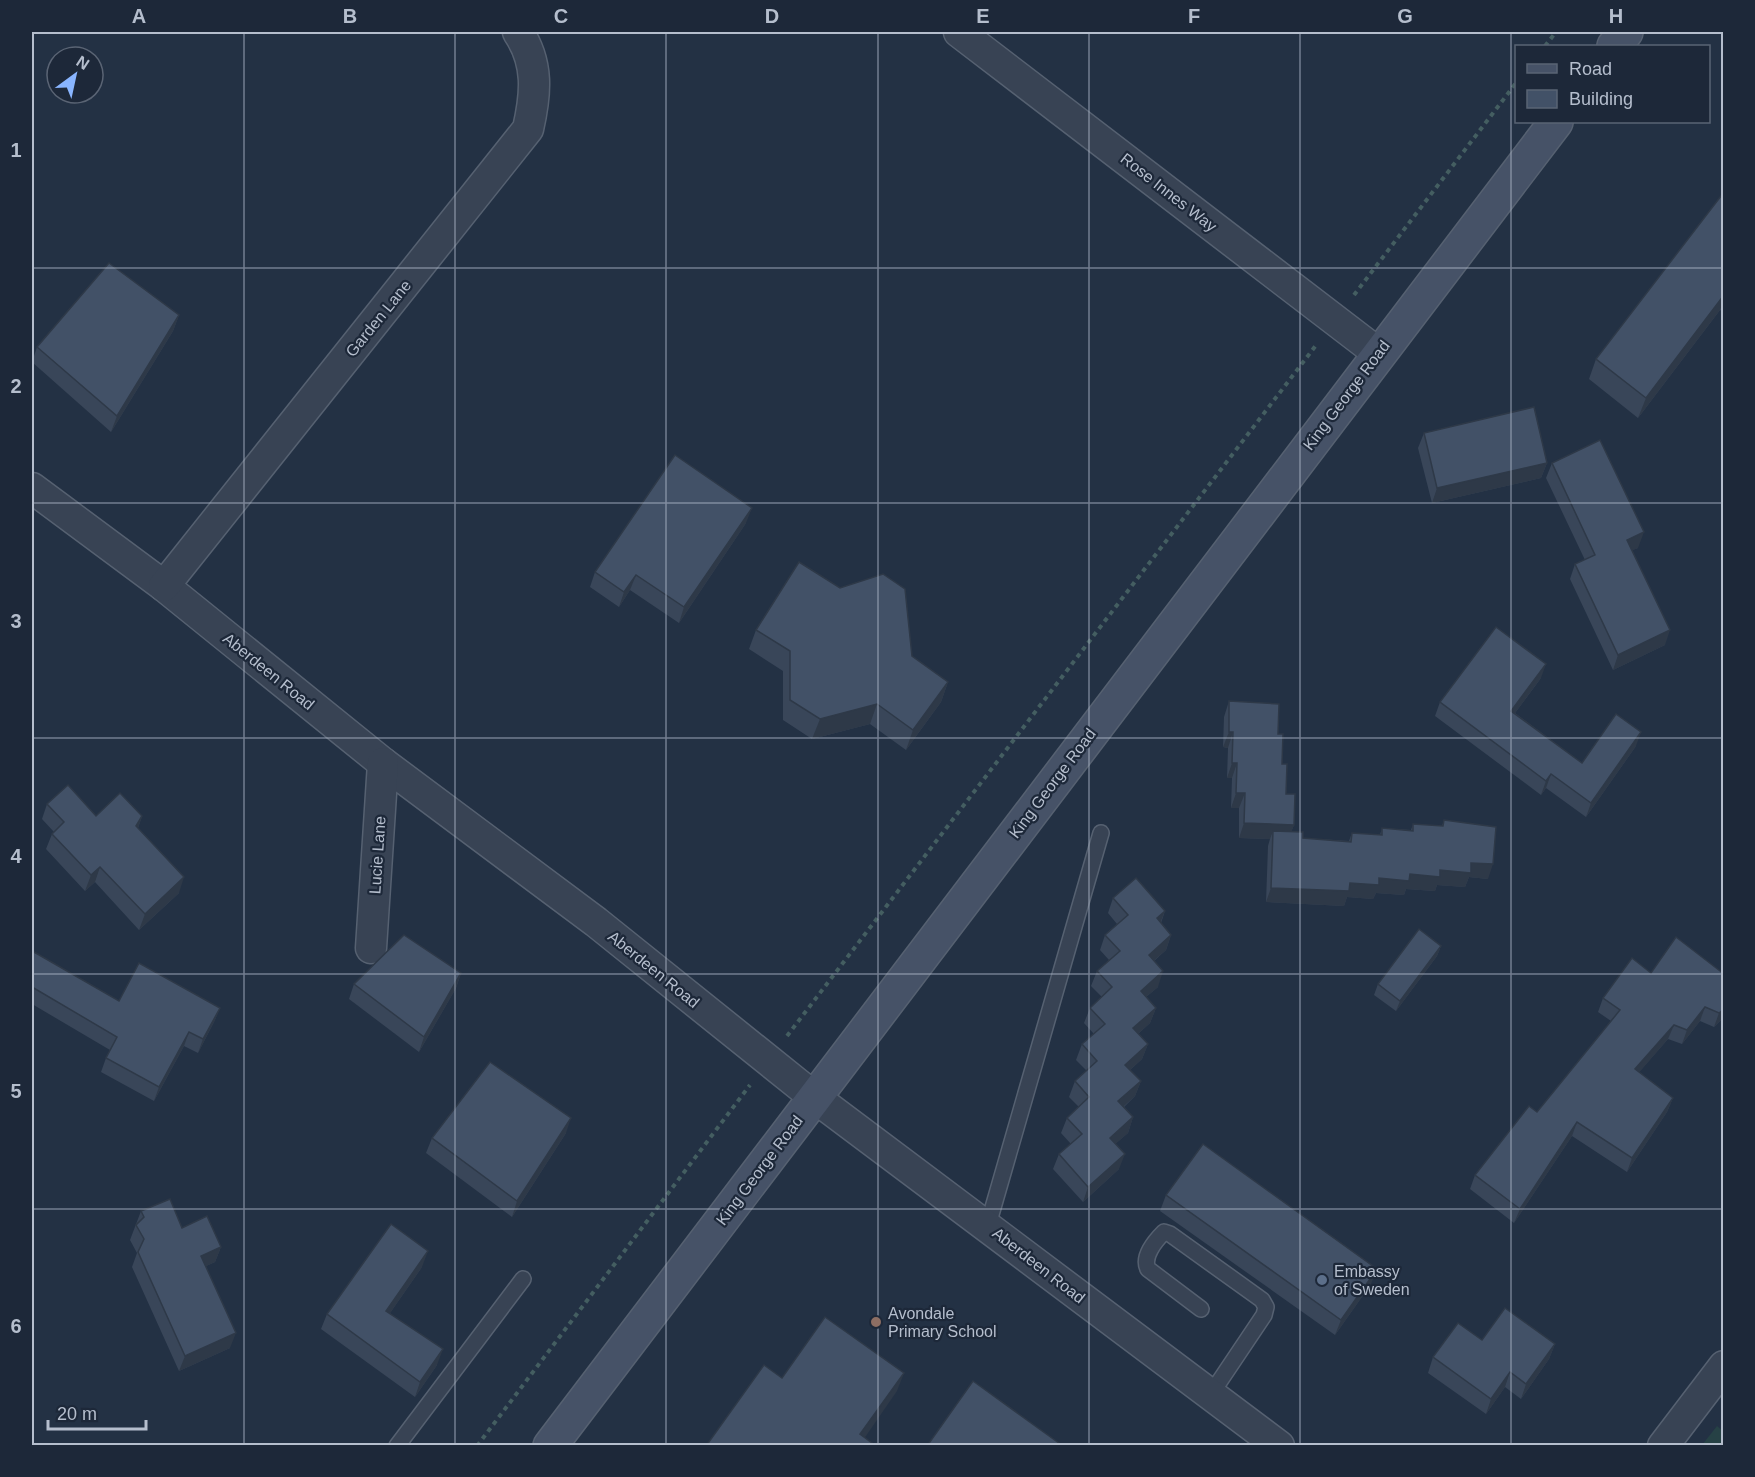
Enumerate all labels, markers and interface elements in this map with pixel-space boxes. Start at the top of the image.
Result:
text: A [132,5,146,27]
text: B [343,5,357,27]
text: C [554,5,568,27]
text: D [765,5,779,27]
text: E [976,5,990,27]
text: F [1188,5,1200,27]
text: G [1397,5,1413,27]
text: H [1609,5,1623,27]
north arrow [45,45,105,105]
legend [1515,45,1710,123]
text: N [73,53,92,73]
text: Road [1569,59,1612,79]
text: Building [1569,89,1633,109]
text: 1 [10,139,22,161]
street label: Rose Innes Way [1117,150,1220,235]
street label: Garden Lane [342,277,414,360]
street label: King George Road [1300,337,1393,453]
text: 2 [10,375,22,397]
text: 3 [10,610,22,632]
street label: Aberdeen Road [220,630,318,713]
street label: King George Road [1006,725,1099,841]
street label: Lucie Lane [366,815,389,895]
text: 4 [10,845,22,867]
street label: Aberdeen Road [605,928,703,1011]
text: 5 [10,1080,22,1102]
street label: King George Road [713,1112,806,1228]
street label: Aberdeen Road [989,1224,1088,1307]
place label: Embassy of Sweden [1334,1263,1410,1298]
marker: Embassy of Sweden [1315,1273,1329,1287]
place label: Avondale Primary School [888,1305,996,1340]
text: 6 [10,1315,22,1337]
marker: Avondale Primary School [869,1315,883,1329]
scale bar [48,1393,146,1431]
text: 20 m [57,1404,97,1424]

